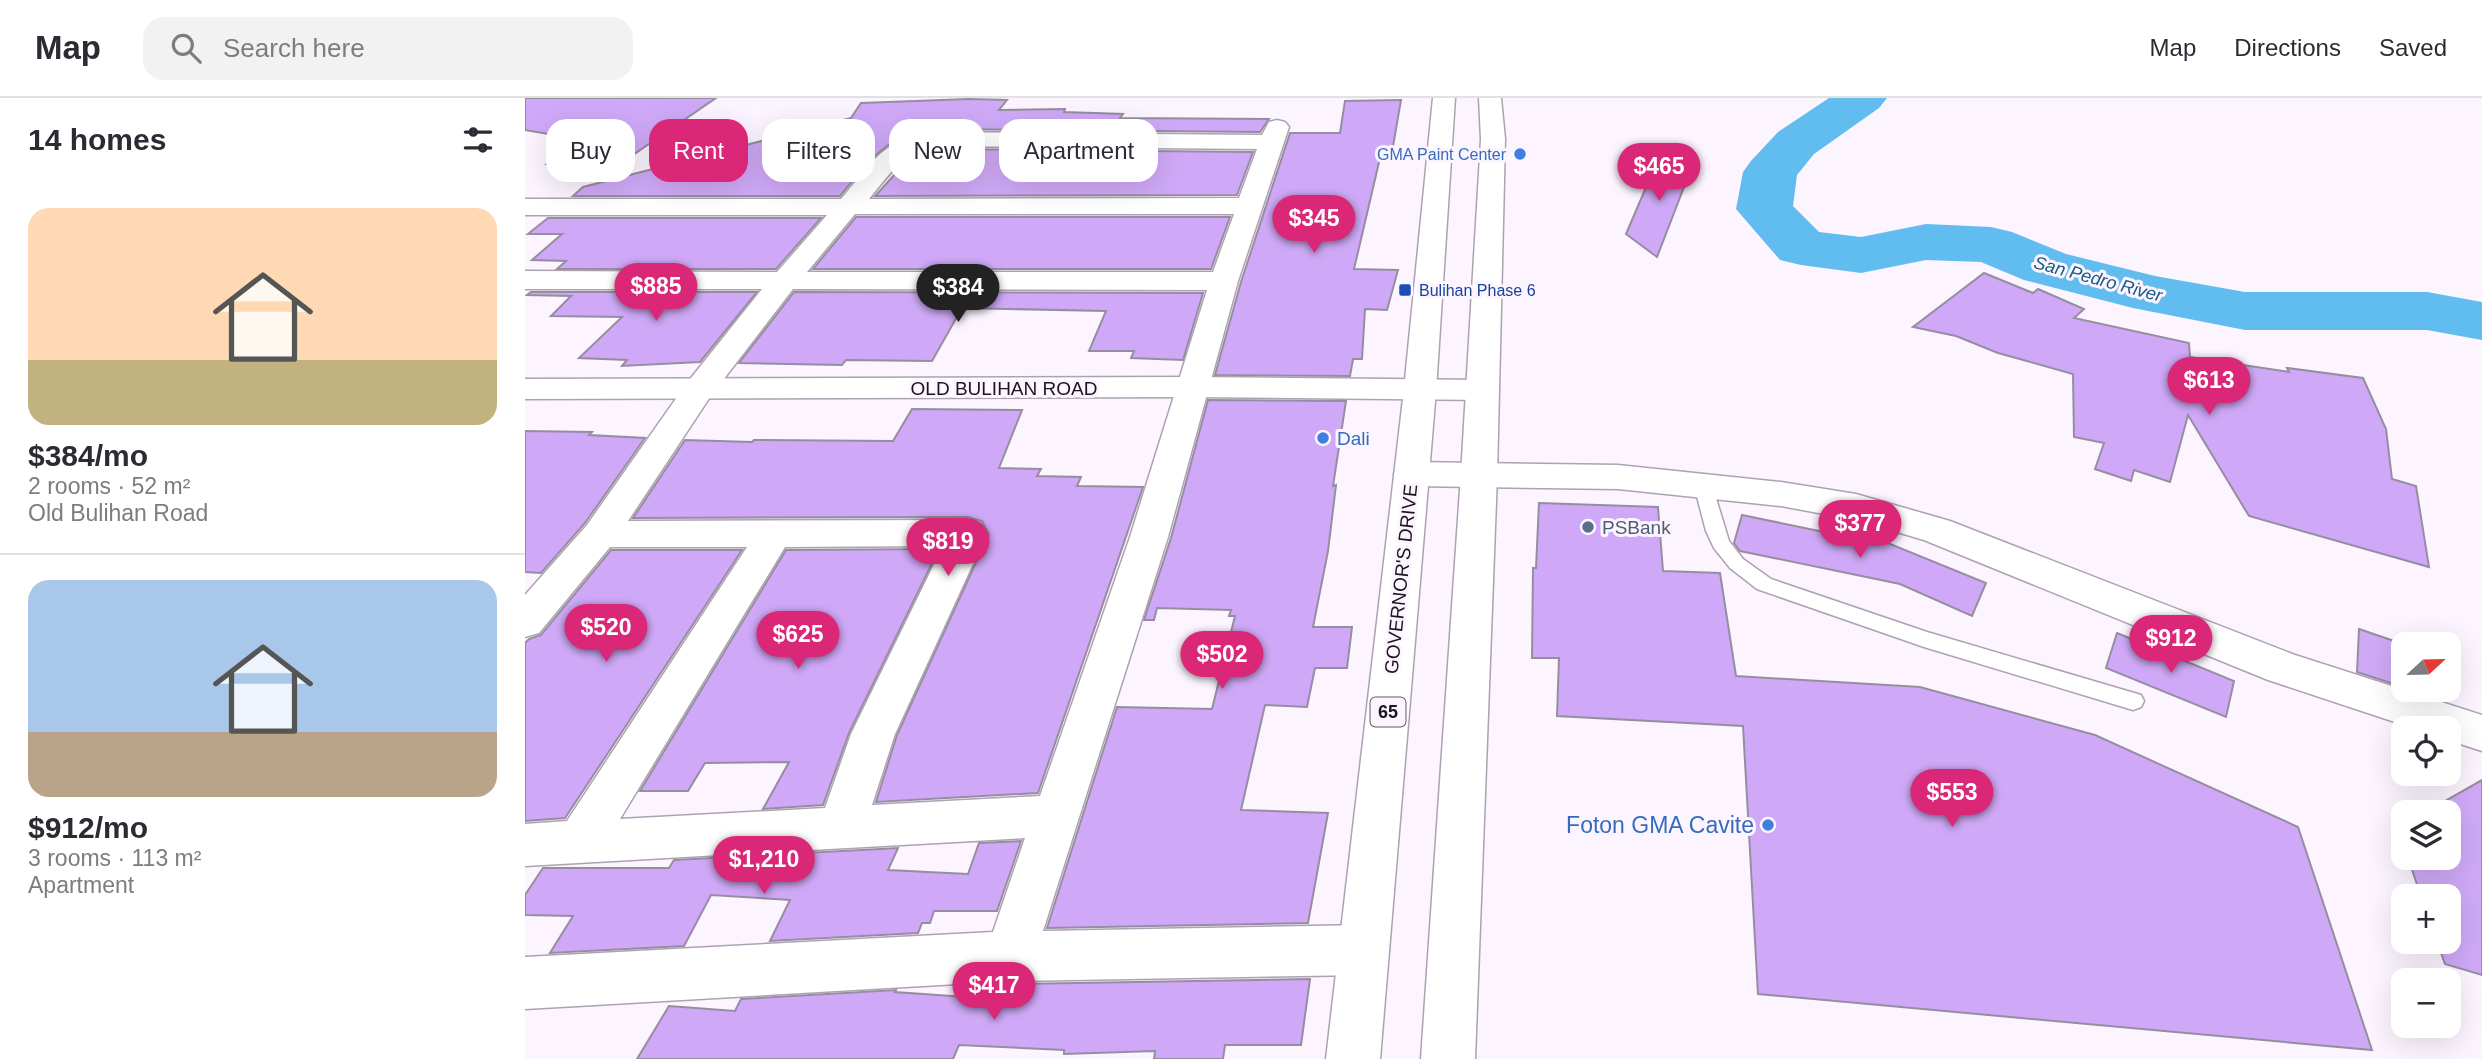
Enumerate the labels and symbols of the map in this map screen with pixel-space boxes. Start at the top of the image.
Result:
pin: $465 [1618,144,1700,203]
place label: GMA Paint Center [1377,146,1507,163]
marker: GMA Paint Center [1512,146,1528,162]
pin: $345 [1273,195,1355,255]
water label: San Pedro River [2032,252,2165,306]
pin: $885 [615,264,697,323]
pin: $384 [917,264,999,324]
marker: Bulihan Phase 6 [1397,282,1413,298]
place label: Bulihan Phase 6 [1419,282,1536,299]
pin: $613 [2168,358,2250,417]
street label: OLD BULIHAN ROAD [911,378,1097,399]
place label: Dali [1337,428,1370,449]
marker: Dali [1315,430,1331,446]
street label: GOVERNOR'S DRIVE [1381,483,1421,675]
pin: $377 [1819,500,1901,560]
place label: PSBank [1602,517,1671,538]
pin: $819 [907,518,989,578]
marker: PSBank [1580,519,1596,535]
pin: $520 [565,604,647,664]
pin: $625 [757,612,839,671]
pin: $912 [2130,616,2212,675]
pin: $502 [1181,632,1263,691]
north arrow [2391,632,2461,702]
road number: 65 [1371,698,1405,726]
pin: $553 [1911,770,1993,829]
place label: Foton GMA Cavite [1566,812,1754,838]
marker: Foton GMA Cavite [1760,817,1776,833]
pin: $1,210 [707,836,821,896]
pin: $417 [953,962,1035,1022]

